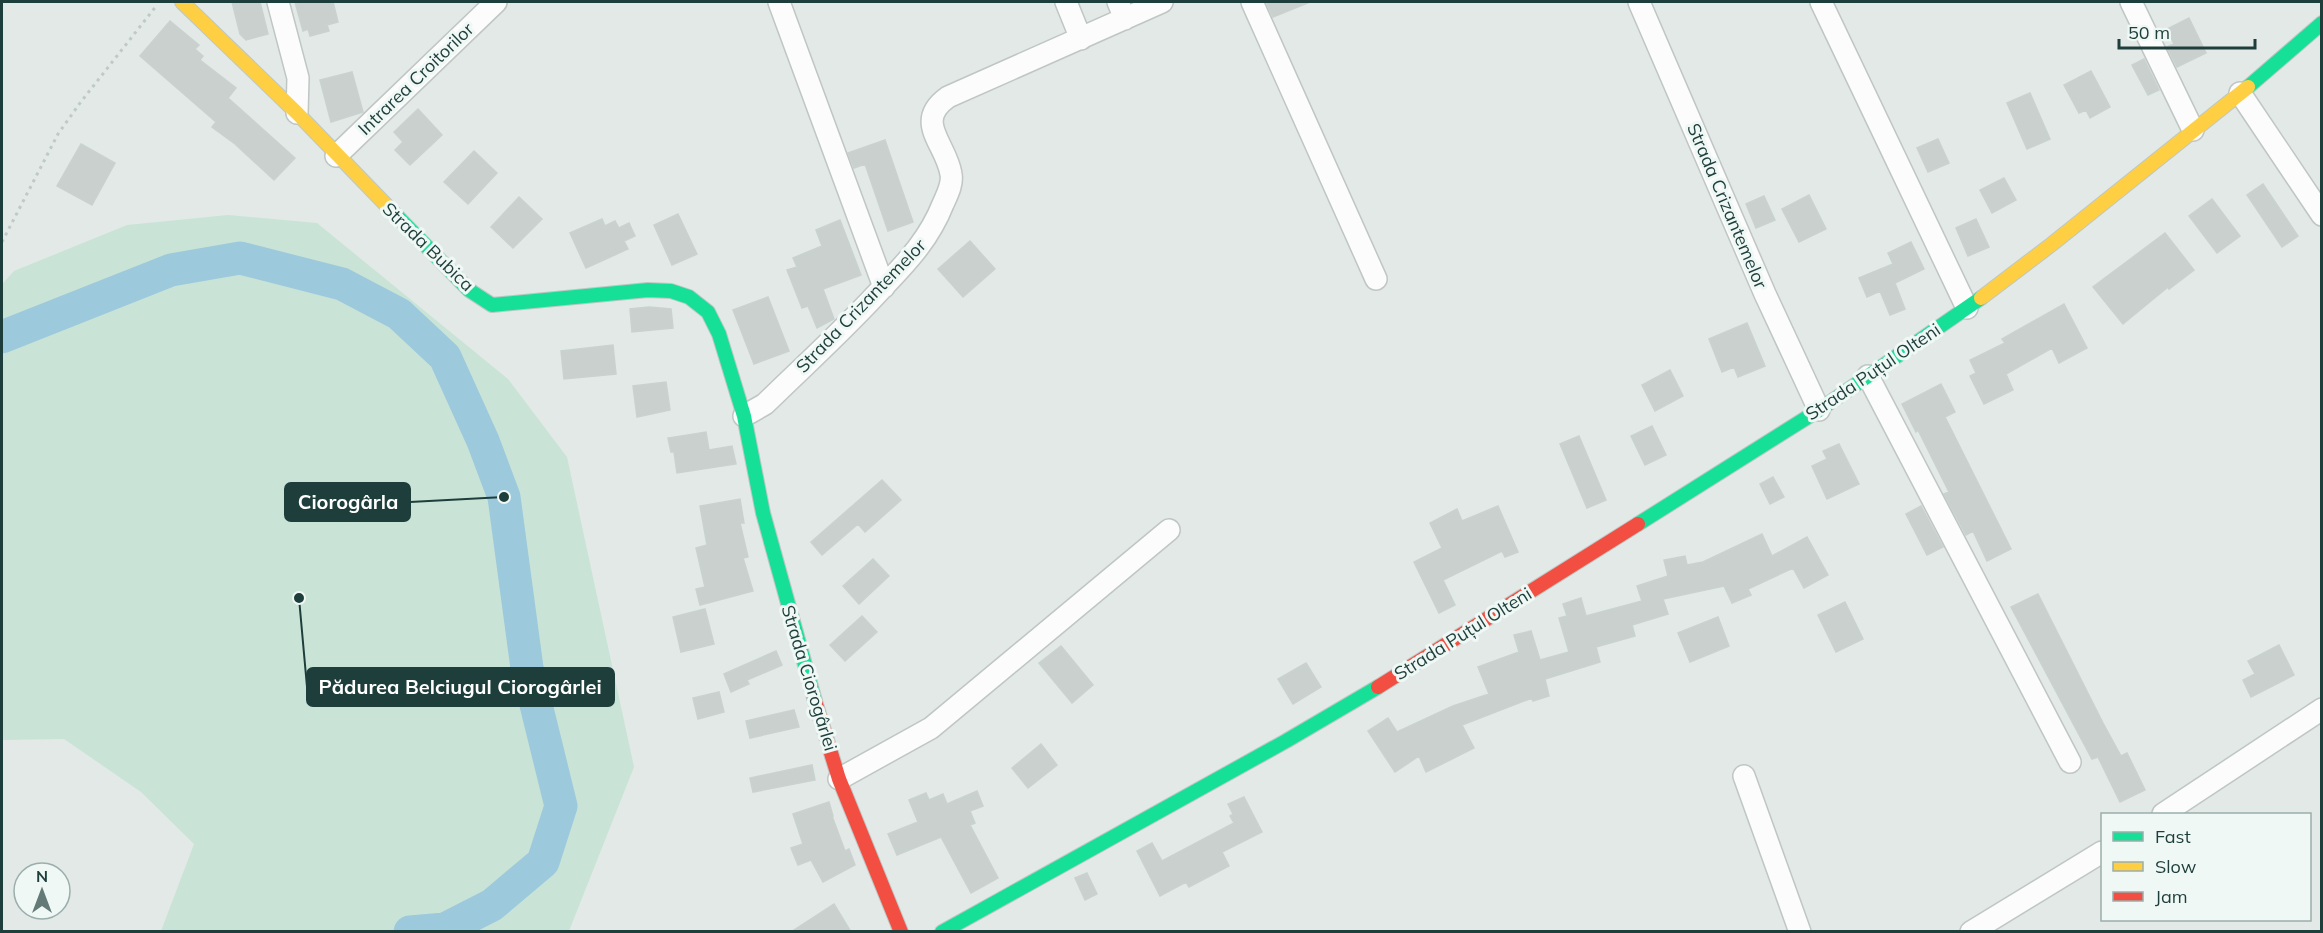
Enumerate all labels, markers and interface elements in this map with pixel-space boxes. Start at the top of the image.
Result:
scale bar [2119,12,2256,50]
street label: Intrarea Croitorilor [353,17,479,140]
text: 50 m [2128,21,2170,44]
street label: Strada Crizantemelor [1682,120,1773,292]
street label: Strada Bubica [378,197,479,296]
street label: Strada Crizantemelor [791,234,931,377]
street label: Strada Puțul Olteni [1801,318,1945,425]
callout: Ciorogârla [285,483,410,521]
text: Ciorogârla [298,489,398,514]
street label: Strada Puțul Olteni [1390,582,1536,685]
street label: Strada Ciorogârlei [776,602,843,753]
callout: Pădurea Belciugul Ciorogârlei [307,668,614,706]
text: Pădurea Belciugul Ciorogârlei [318,674,602,699]
legend [2101,813,2311,921]
text: Fast [2155,825,2191,848]
text: Slow [2155,855,2197,878]
north arrow [12,861,72,921]
text: N [36,866,48,886]
text: Jam [2155,885,2188,908]

